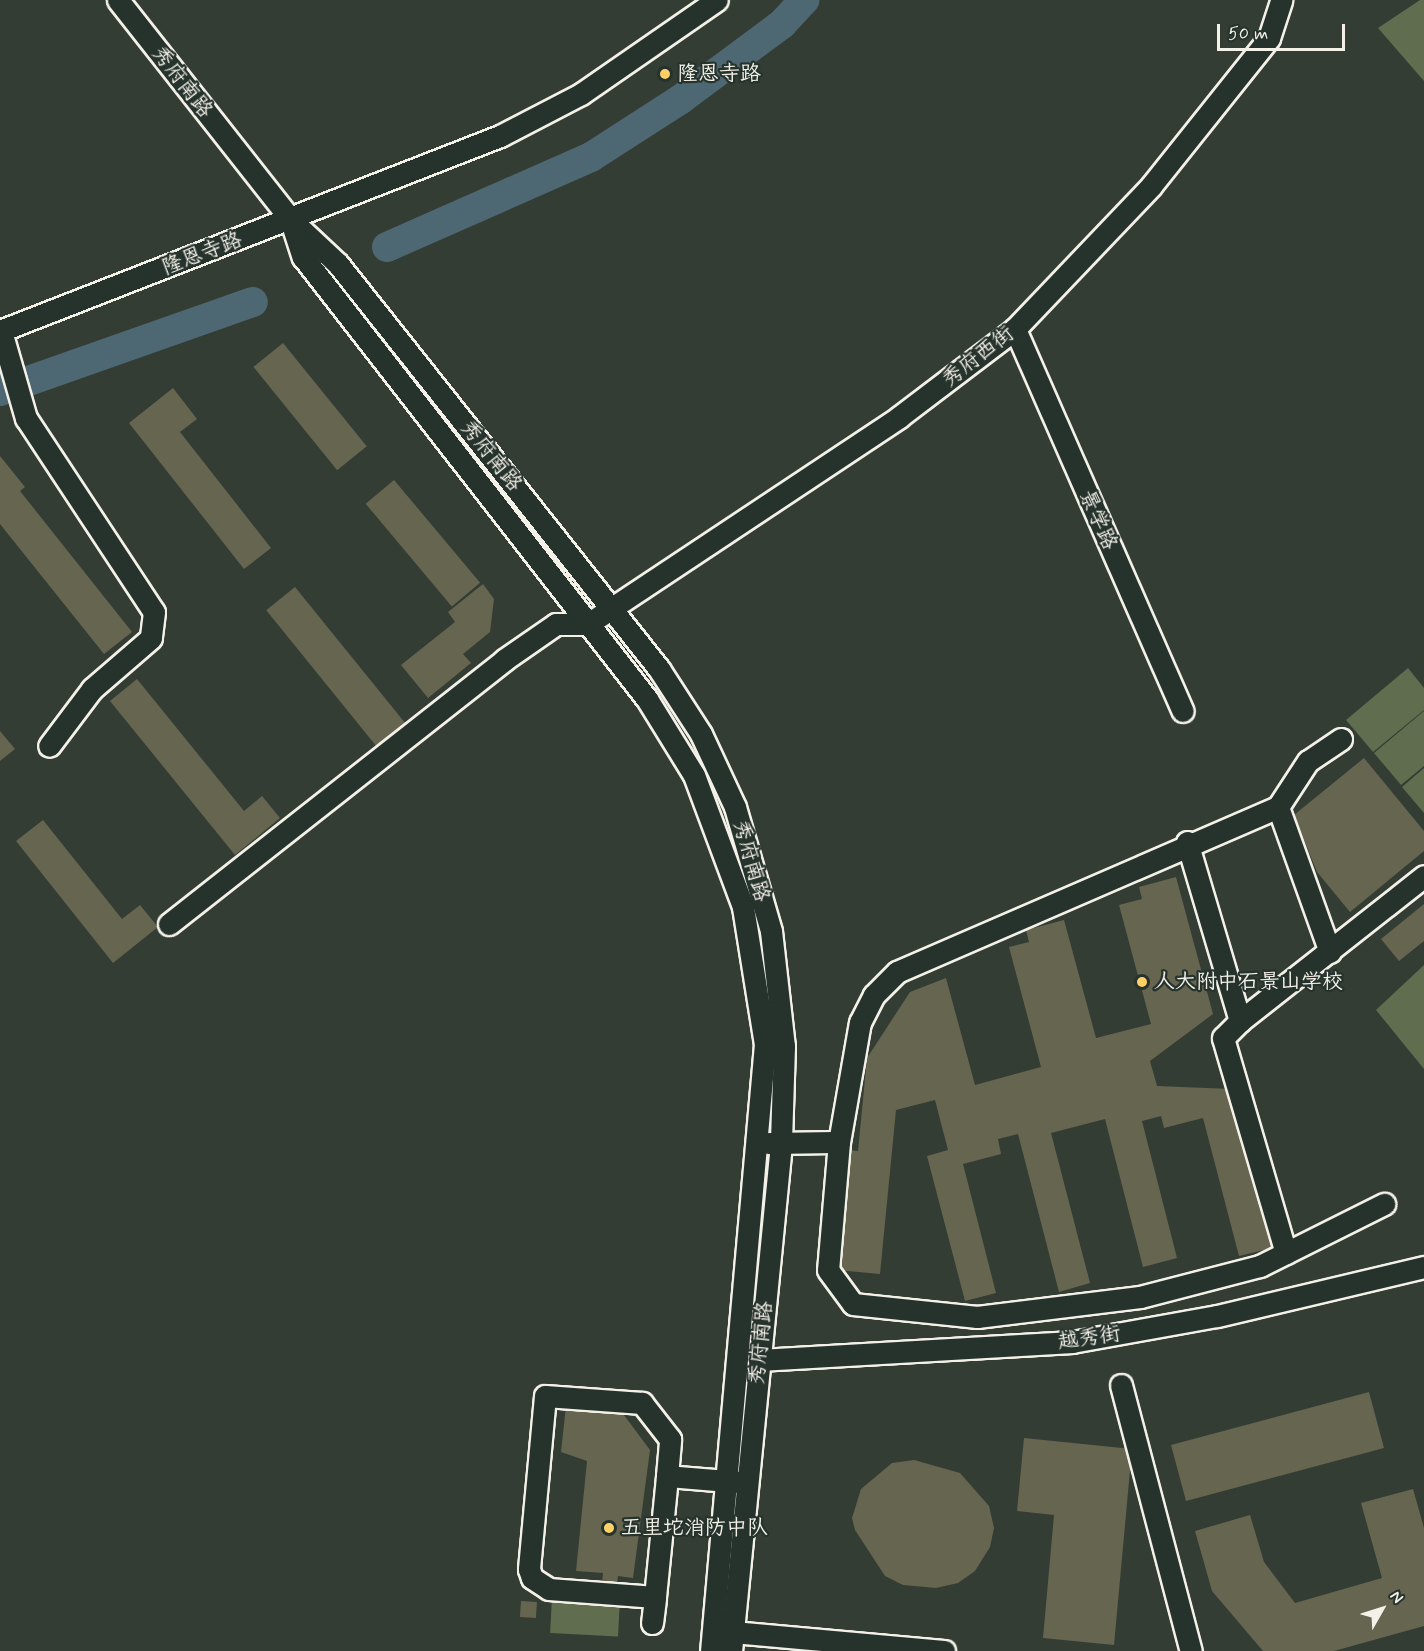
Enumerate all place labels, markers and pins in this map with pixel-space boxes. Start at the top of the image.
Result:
place label: 隆恩寺路 [677,61,761,87]
marker: 隆恩寺路 [658,67,672,81]
place label: 人大附中石景山学校 [1154,969,1343,995]
marker: 人大附中石景山学校 [1135,975,1149,989]
place label: 五里坨消防中队 [621,1515,768,1541]
marker: 五里坨消防中队 [602,1521,616,1535]

